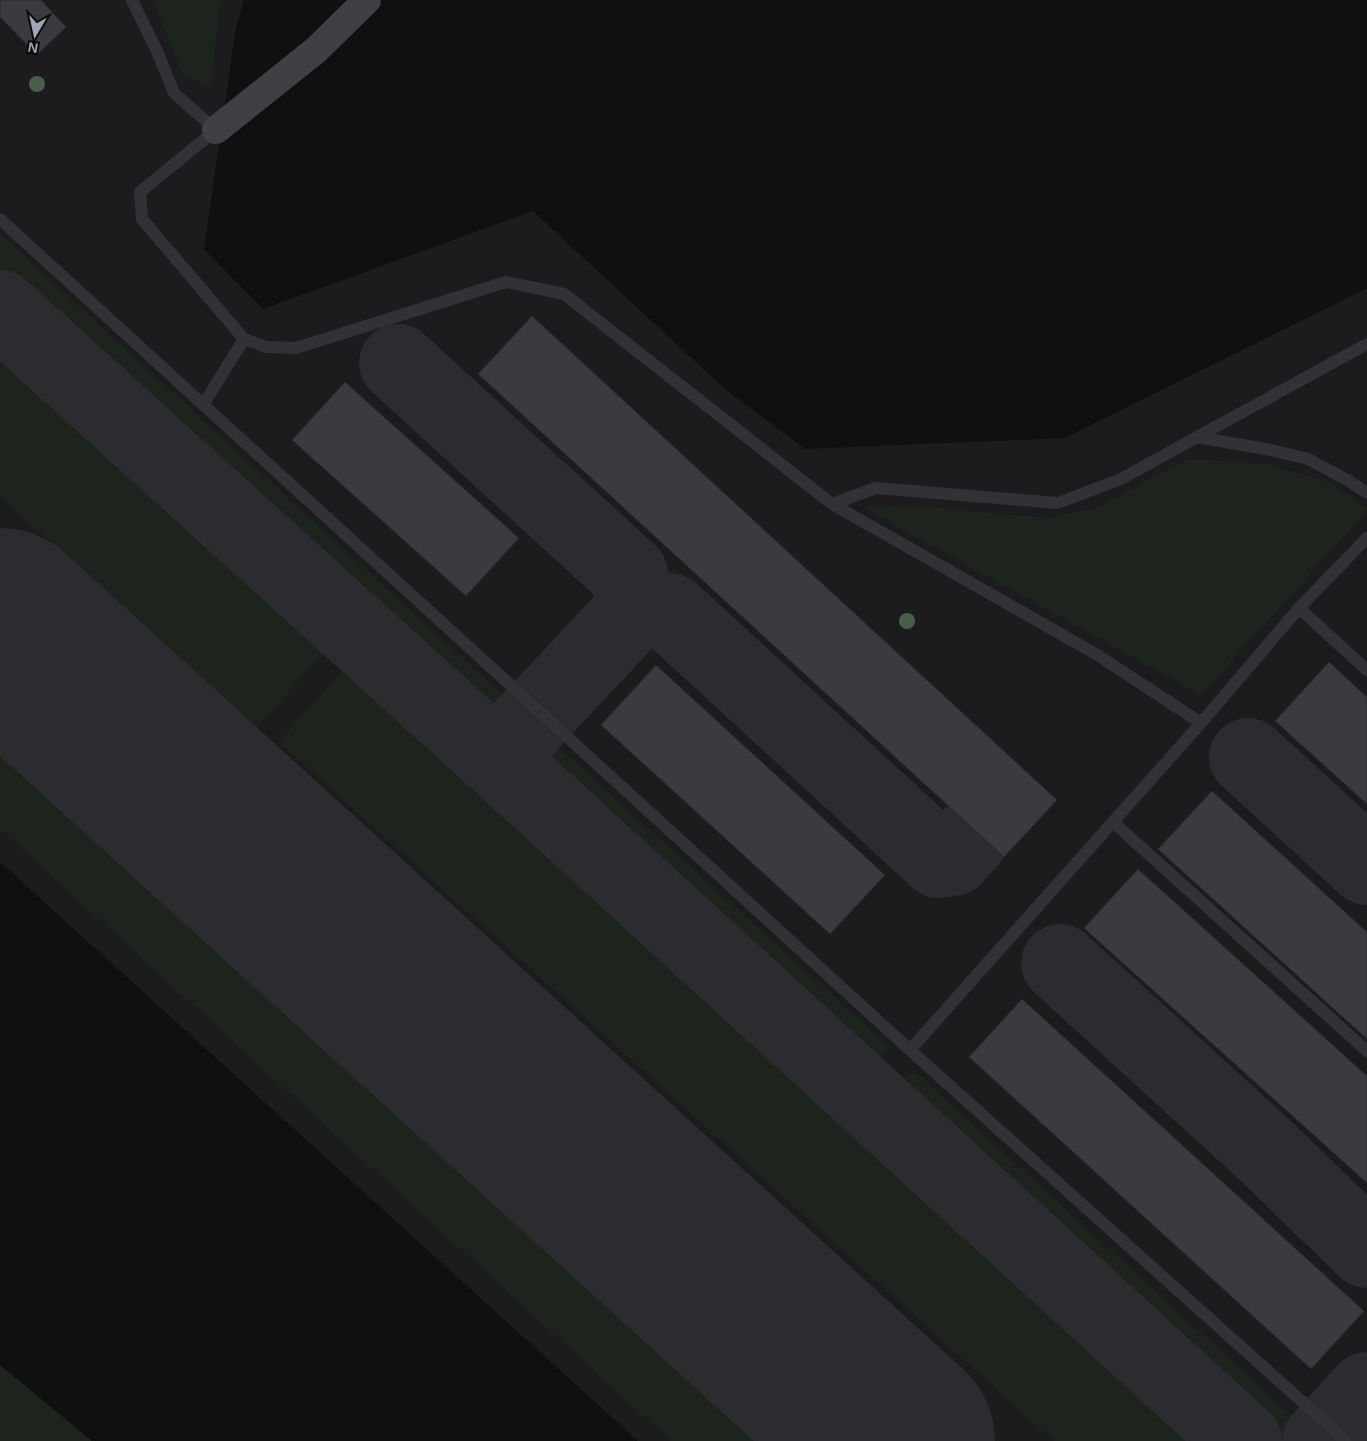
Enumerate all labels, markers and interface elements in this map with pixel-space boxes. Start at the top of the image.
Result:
north arrow [10,10,60,60]
text: N [27,39,39,57]

